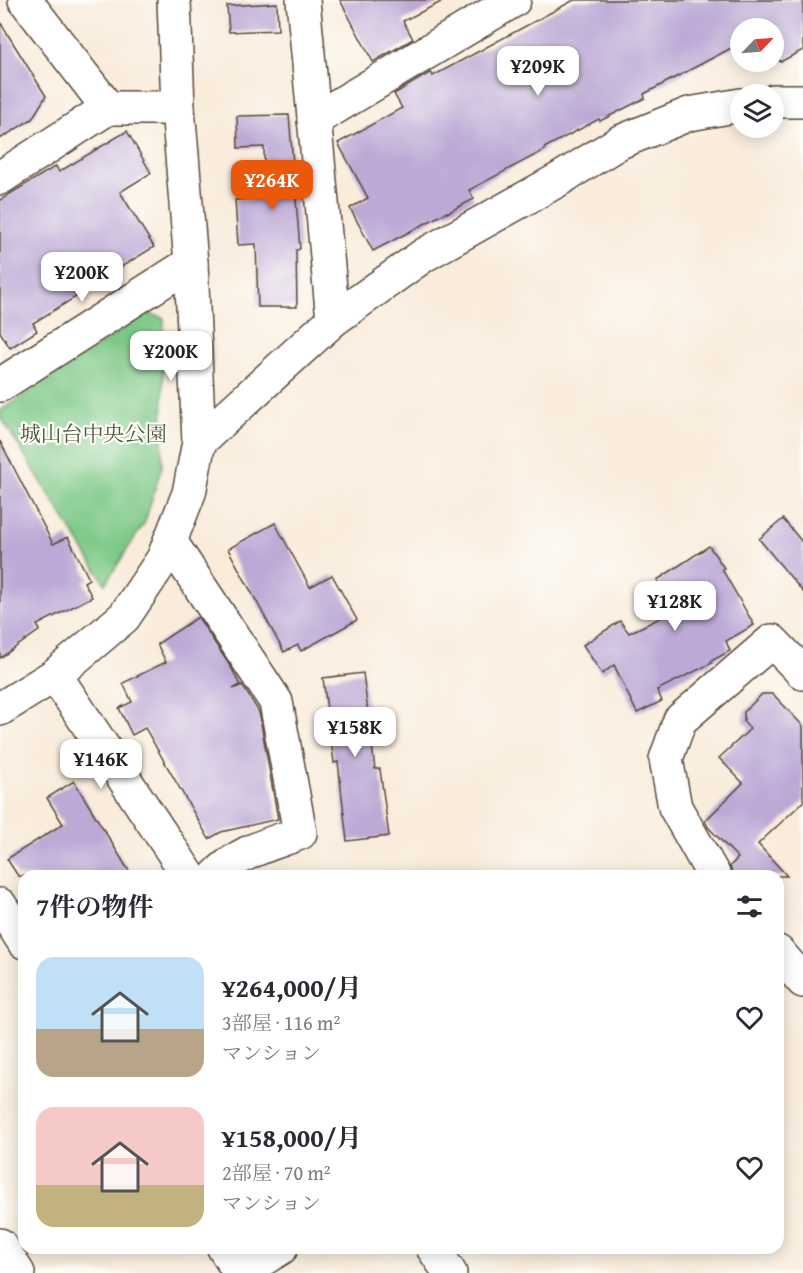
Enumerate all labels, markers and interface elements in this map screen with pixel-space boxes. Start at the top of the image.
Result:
north arrow [730,18,784,72]
map controls [730,18,784,138]
pin: ¥209K [496,46,580,97]
text: ¥209K [511,51,565,80]
button: layers [730,84,784,138]
pin: ¥264K [230,160,314,211]
text: ¥264K [245,165,299,194]
pin: ¥200K [40,252,124,303]
text: ¥200K [55,257,109,286]
pin: ¥200K [129,331,213,382]
text: ¥200K [144,336,198,365]
park label: 城山台中央公園 [20,418,167,449]
pin: ¥128K [633,581,717,632]
text: ¥128K [648,586,702,615]
pin: ¥158K [313,707,397,758]
text: ¥158K [328,712,382,741]
pin: ¥146K [59,739,143,790]
text: ¥146K [74,744,128,773]
text: 7件の物件 [36,887,153,926]
icon: filters [733,890,766,923]
text: ¥264,000/月 [222,968,362,1007]
icon: home [84,981,156,1053]
icon: heart [733,1001,766,1034]
text: 3部屋 · 116 m² [222,1008,340,1037]
text: マンション [222,1038,321,1067]
text: ¥158,000/月 [222,1118,362,1157]
icon: home [84,1131,156,1203]
icon: heart [733,1151,766,1184]
text: 2部屋 · 70 m² [222,1158,331,1187]
text: マンション [222,1188,321,1217]

